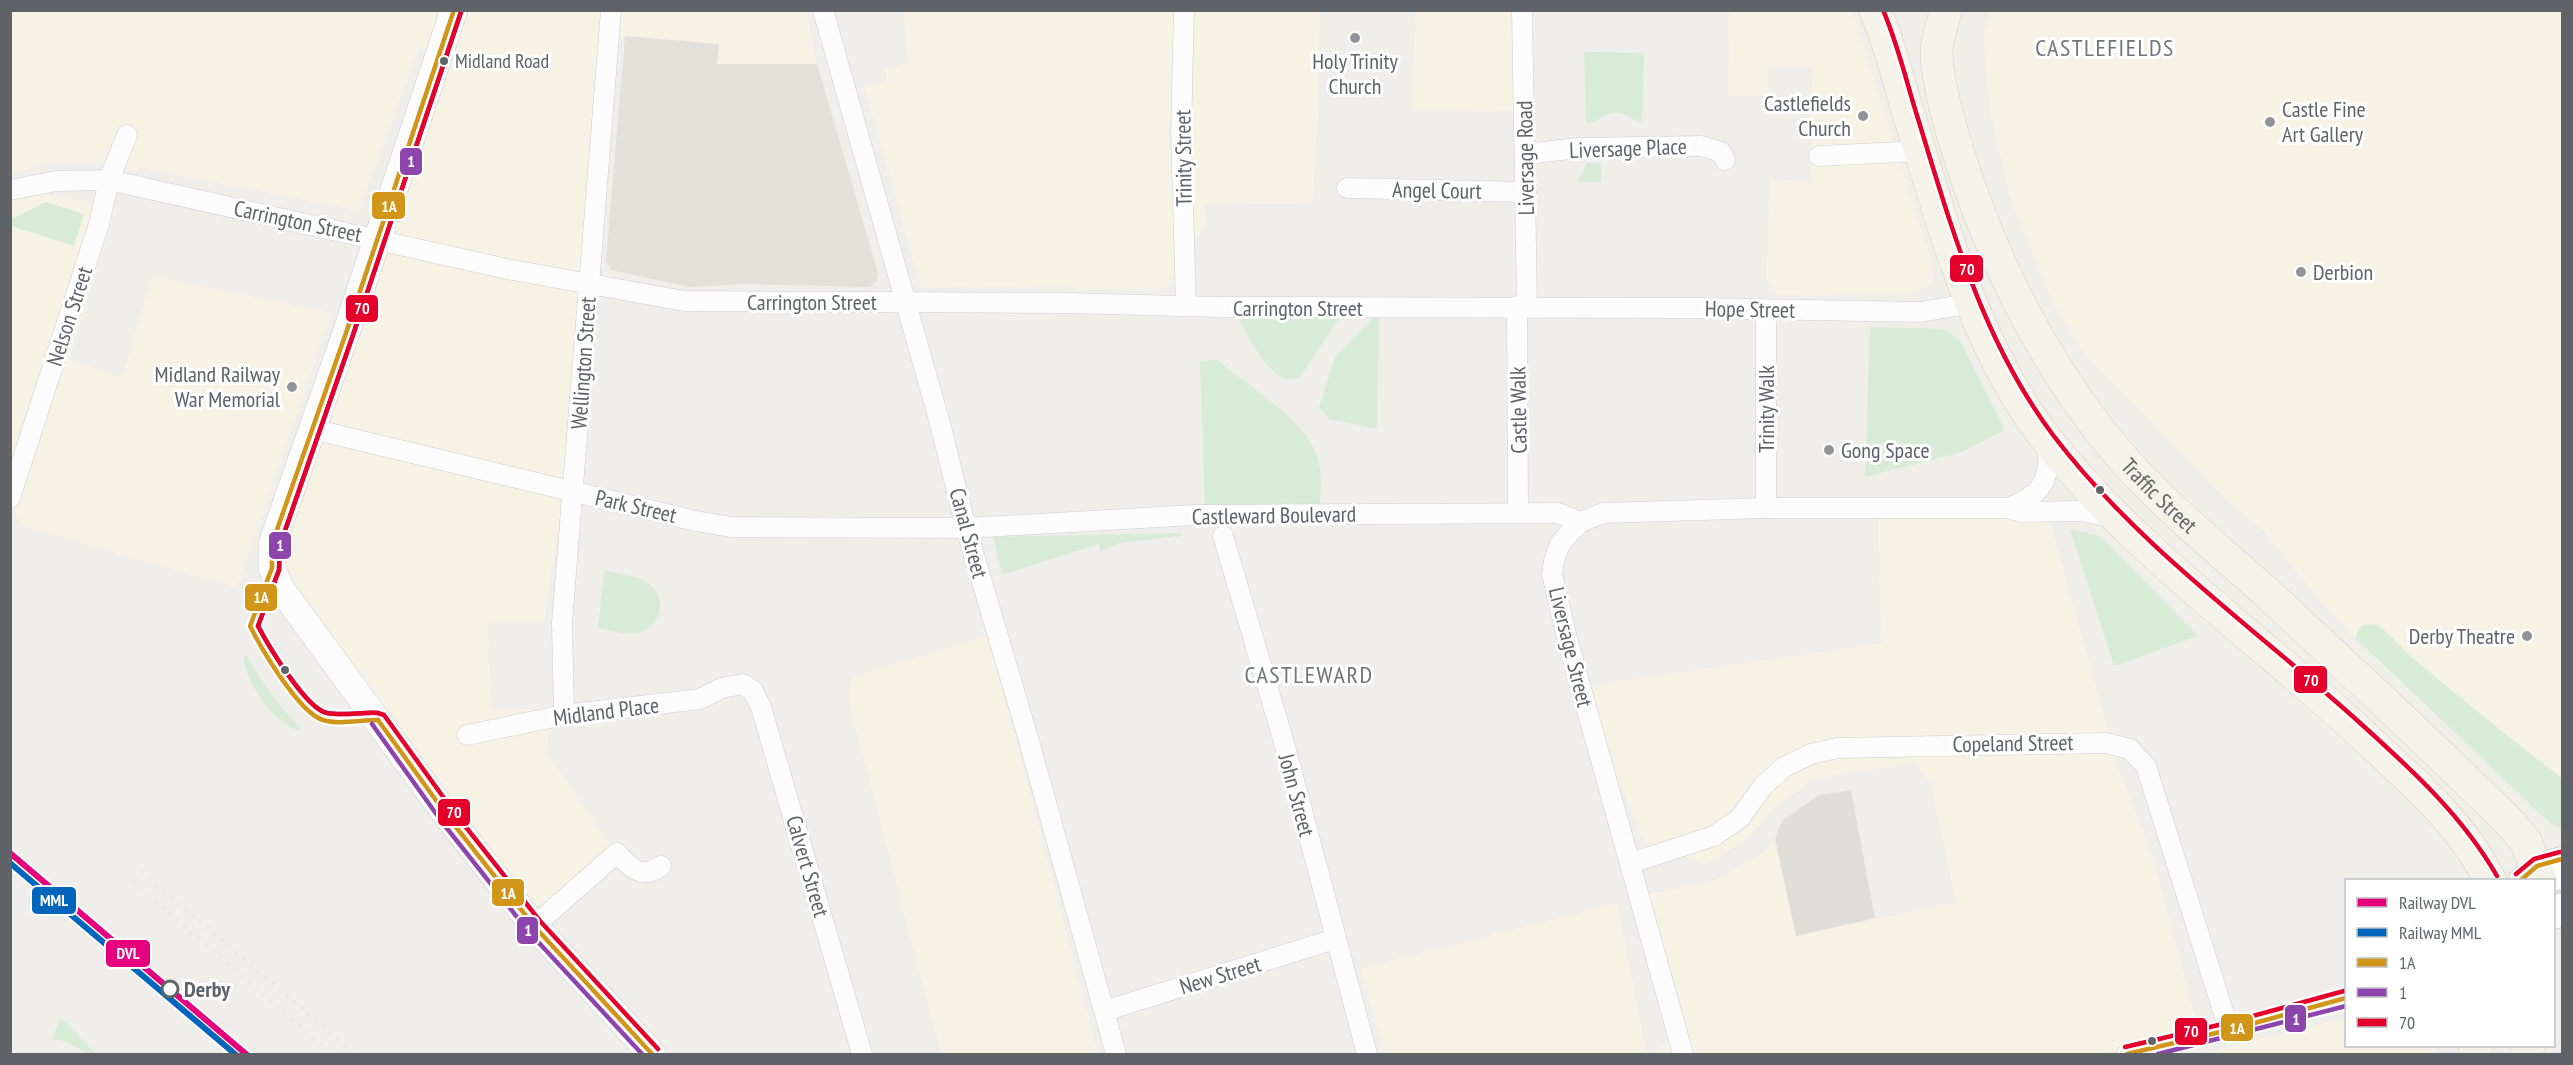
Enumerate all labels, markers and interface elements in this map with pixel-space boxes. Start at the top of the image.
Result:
marker: Holy Trinity Church [1348,31,1362,45]
district label: CASTLEFIELDS [2035,32,2175,63]
place label: Holy Trinity Church [1312,47,1398,100]
place label: Midland Road [455,48,549,74]
marker: Midland Road [438,55,450,67]
place label: Castlefields Church [1764,89,1851,142]
place label: Castle Fine Art Gallery [2282,95,2366,148]
street label: Liversage Road [1510,100,1540,216]
street label: Trinity Street [1168,109,1198,207]
marker: Castlefields Church [1856,109,1870,123]
marker: Castle Fine Art Gallery [2263,115,2277,129]
street label: Liversage Place [1569,132,1687,164]
line badge: 1 [399,147,423,176]
text: 1 [407,151,415,171]
street label: Angel Court [1392,175,1482,205]
line badge: 1A [371,191,406,220]
street label: Carrington Street [232,194,364,248]
text: 1A [381,196,398,216]
line badge: 70 [1949,254,1984,283]
place label: Derbion [2313,258,2373,286]
text: 70 [1959,259,1975,279]
street label: Nelson Street [40,263,98,369]
marker: Derbion [2294,265,2308,279]
street label: Carrington Street [747,288,877,316]
line badge: 70 [345,294,379,323]
street label: Carrington Street [1233,294,1363,322]
street label: Hope Street [1705,294,1795,324]
street label: Wellington Street [564,296,602,430]
text: 70 [354,298,370,318]
place label: Midland Railway War Memorial [155,360,281,413]
street label: Trinity Walk [1752,365,1780,453]
street label: Castle Walk [1503,366,1533,454]
marker: Midland Railway War Memorial [285,380,299,394]
place label: Gong Space [1841,436,1929,464]
marker: Gong Space [1822,443,1836,457]
street label: Traffic Street [2115,452,2203,539]
street label: Park Street [593,483,679,529]
unlabelled marker [2094,484,2106,496]
street label: Canal Street [944,485,994,581]
street label: Castleward Boulevard [1192,500,1356,530]
line badge: 1 [268,531,292,560]
text: 1 [276,535,284,555]
line badge: 1A [244,583,278,612]
street label: Liversage Street [1543,584,1599,710]
text: 1A [253,587,270,607]
place label: Derby Theatre [2409,622,2515,650]
marker: Derby Theatre [2520,629,2534,643]
district label: CASTLEWARD [1245,659,1374,690]
unlabelled marker [279,664,291,676]
line badge: 70 [2293,665,2328,694]
text: 70 [2303,670,2319,690]
street label: Midland Place [551,691,661,731]
street label: Copeland Street [1952,728,2074,758]
street label: John Street [1272,750,1321,839]
line badge: 70 [437,798,471,827]
text: 70 [446,802,462,822]
street label: Calvert Street [780,812,836,920]
line badge: 1A [491,878,525,907]
legend [2345,879,2555,1047]
text: 1A [500,883,517,903]
line badge: MML [31,886,77,915]
text: MML [40,890,68,910]
text: Railway DVL [2399,891,2476,914]
line badge: 1 [516,916,539,945]
text: 1 [524,920,532,940]
text: Railway MML [2399,921,2482,944]
line badge: DVL [105,939,151,968]
text: DVL [116,943,140,963]
street label: New Street [1176,949,1264,1001]
text: 1A [2399,951,2416,974]
place label: Derby [184,975,231,1003]
marker: Derby [161,980,179,998]
text: 1 [2399,981,2407,1004]
line badge: 1 [2284,1004,2307,1033]
text: 1 [2292,1009,2300,1029]
text: 70 [2399,1011,2415,1034]
line badge: 1A [2220,1013,2254,1042]
line badge: 70 [2174,1017,2208,1046]
text: 1A [2229,1018,2246,1038]
text: 70 [2183,1021,2199,1041]
unlabelled marker [2146,1035,2158,1047]

